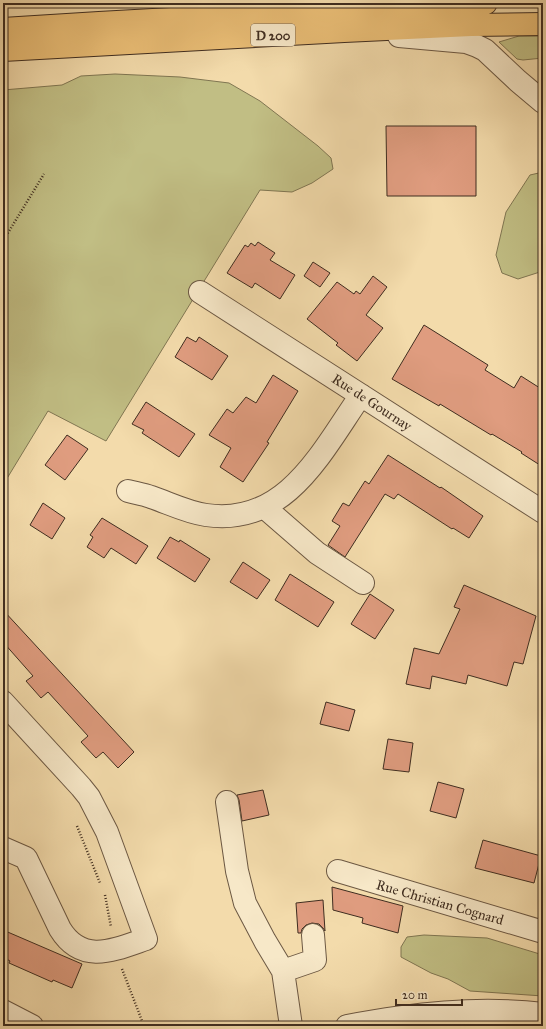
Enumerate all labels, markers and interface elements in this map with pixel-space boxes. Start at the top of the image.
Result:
road number: D 200 [251,24,295,46]
street label: Rue de Gournay [329,370,415,435]
street label: Rue Christian Cognard [374,876,506,929]
scale bar [396,981,462,1007]
text: 20 m [402,988,428,1002]

